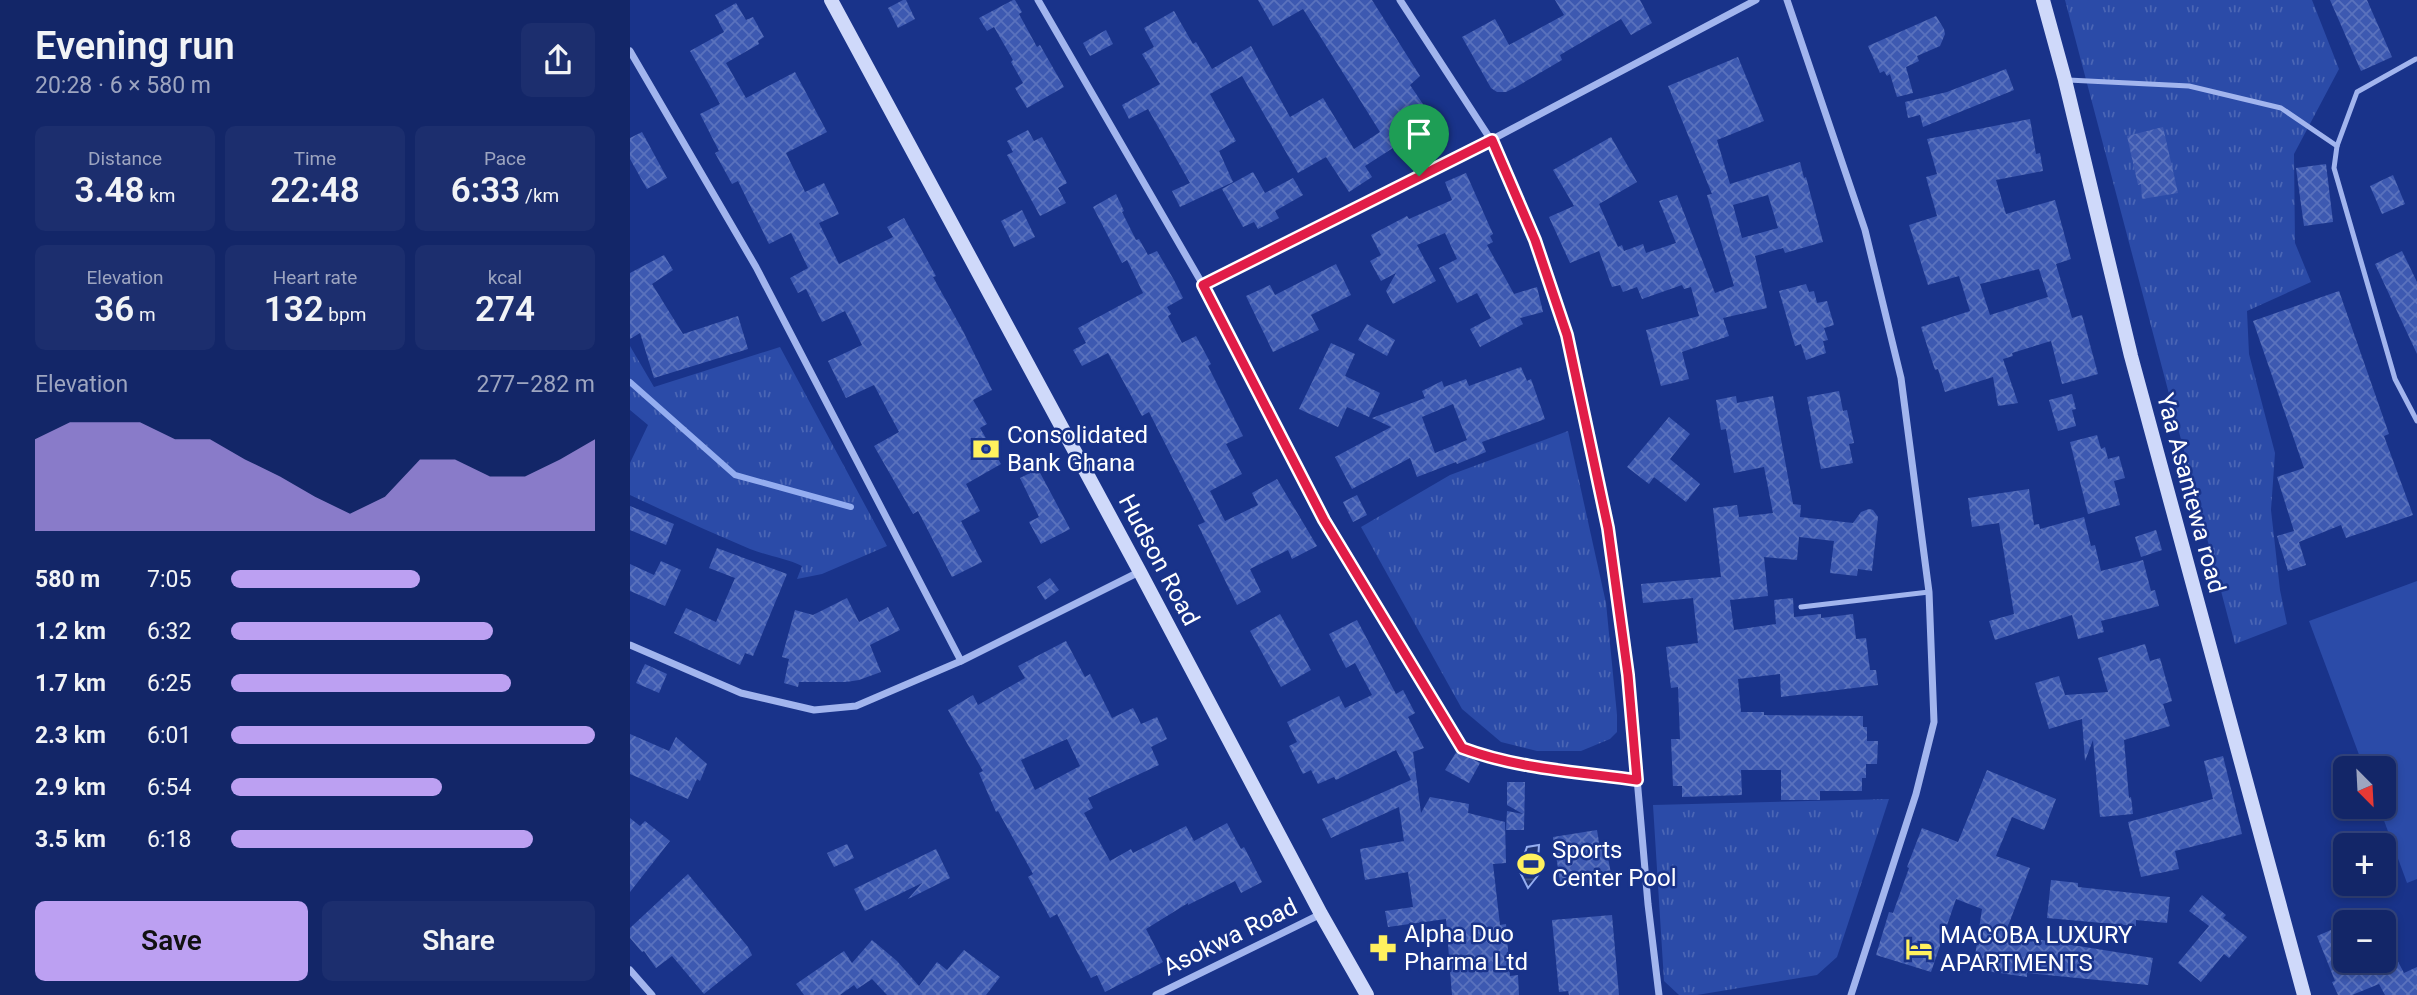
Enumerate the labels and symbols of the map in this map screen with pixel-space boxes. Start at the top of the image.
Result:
pin [1389,104,1449,176]
street label: Yaa Asantewa road [2151,390,2231,596]
place label: Consolidated Bank Ghana [1007,421,1148,477]
bank icon: Consolidated Bank Ghana [971,434,1001,464]
street label: Hudson Road [1113,490,1205,630]
north arrow [2333,756,2396,819]
place label: Sports Center Pool [1552,836,1676,892]
sports icon: Sports Center Pool [1516,849,1546,879]
street label: Asokwa Road [1158,892,1302,982]
place label: Alpha Duo Pharma Ltd [1404,920,1528,976]
place label: MACOBA LUXURY APARTMENTS [1940,921,2133,977]
pharmacy icon: Alpha Duo Pharma Ltd [1368,933,1398,963]
hotel icon: MACOBA LUXURY APARTMENTS [1904,934,1934,964]

